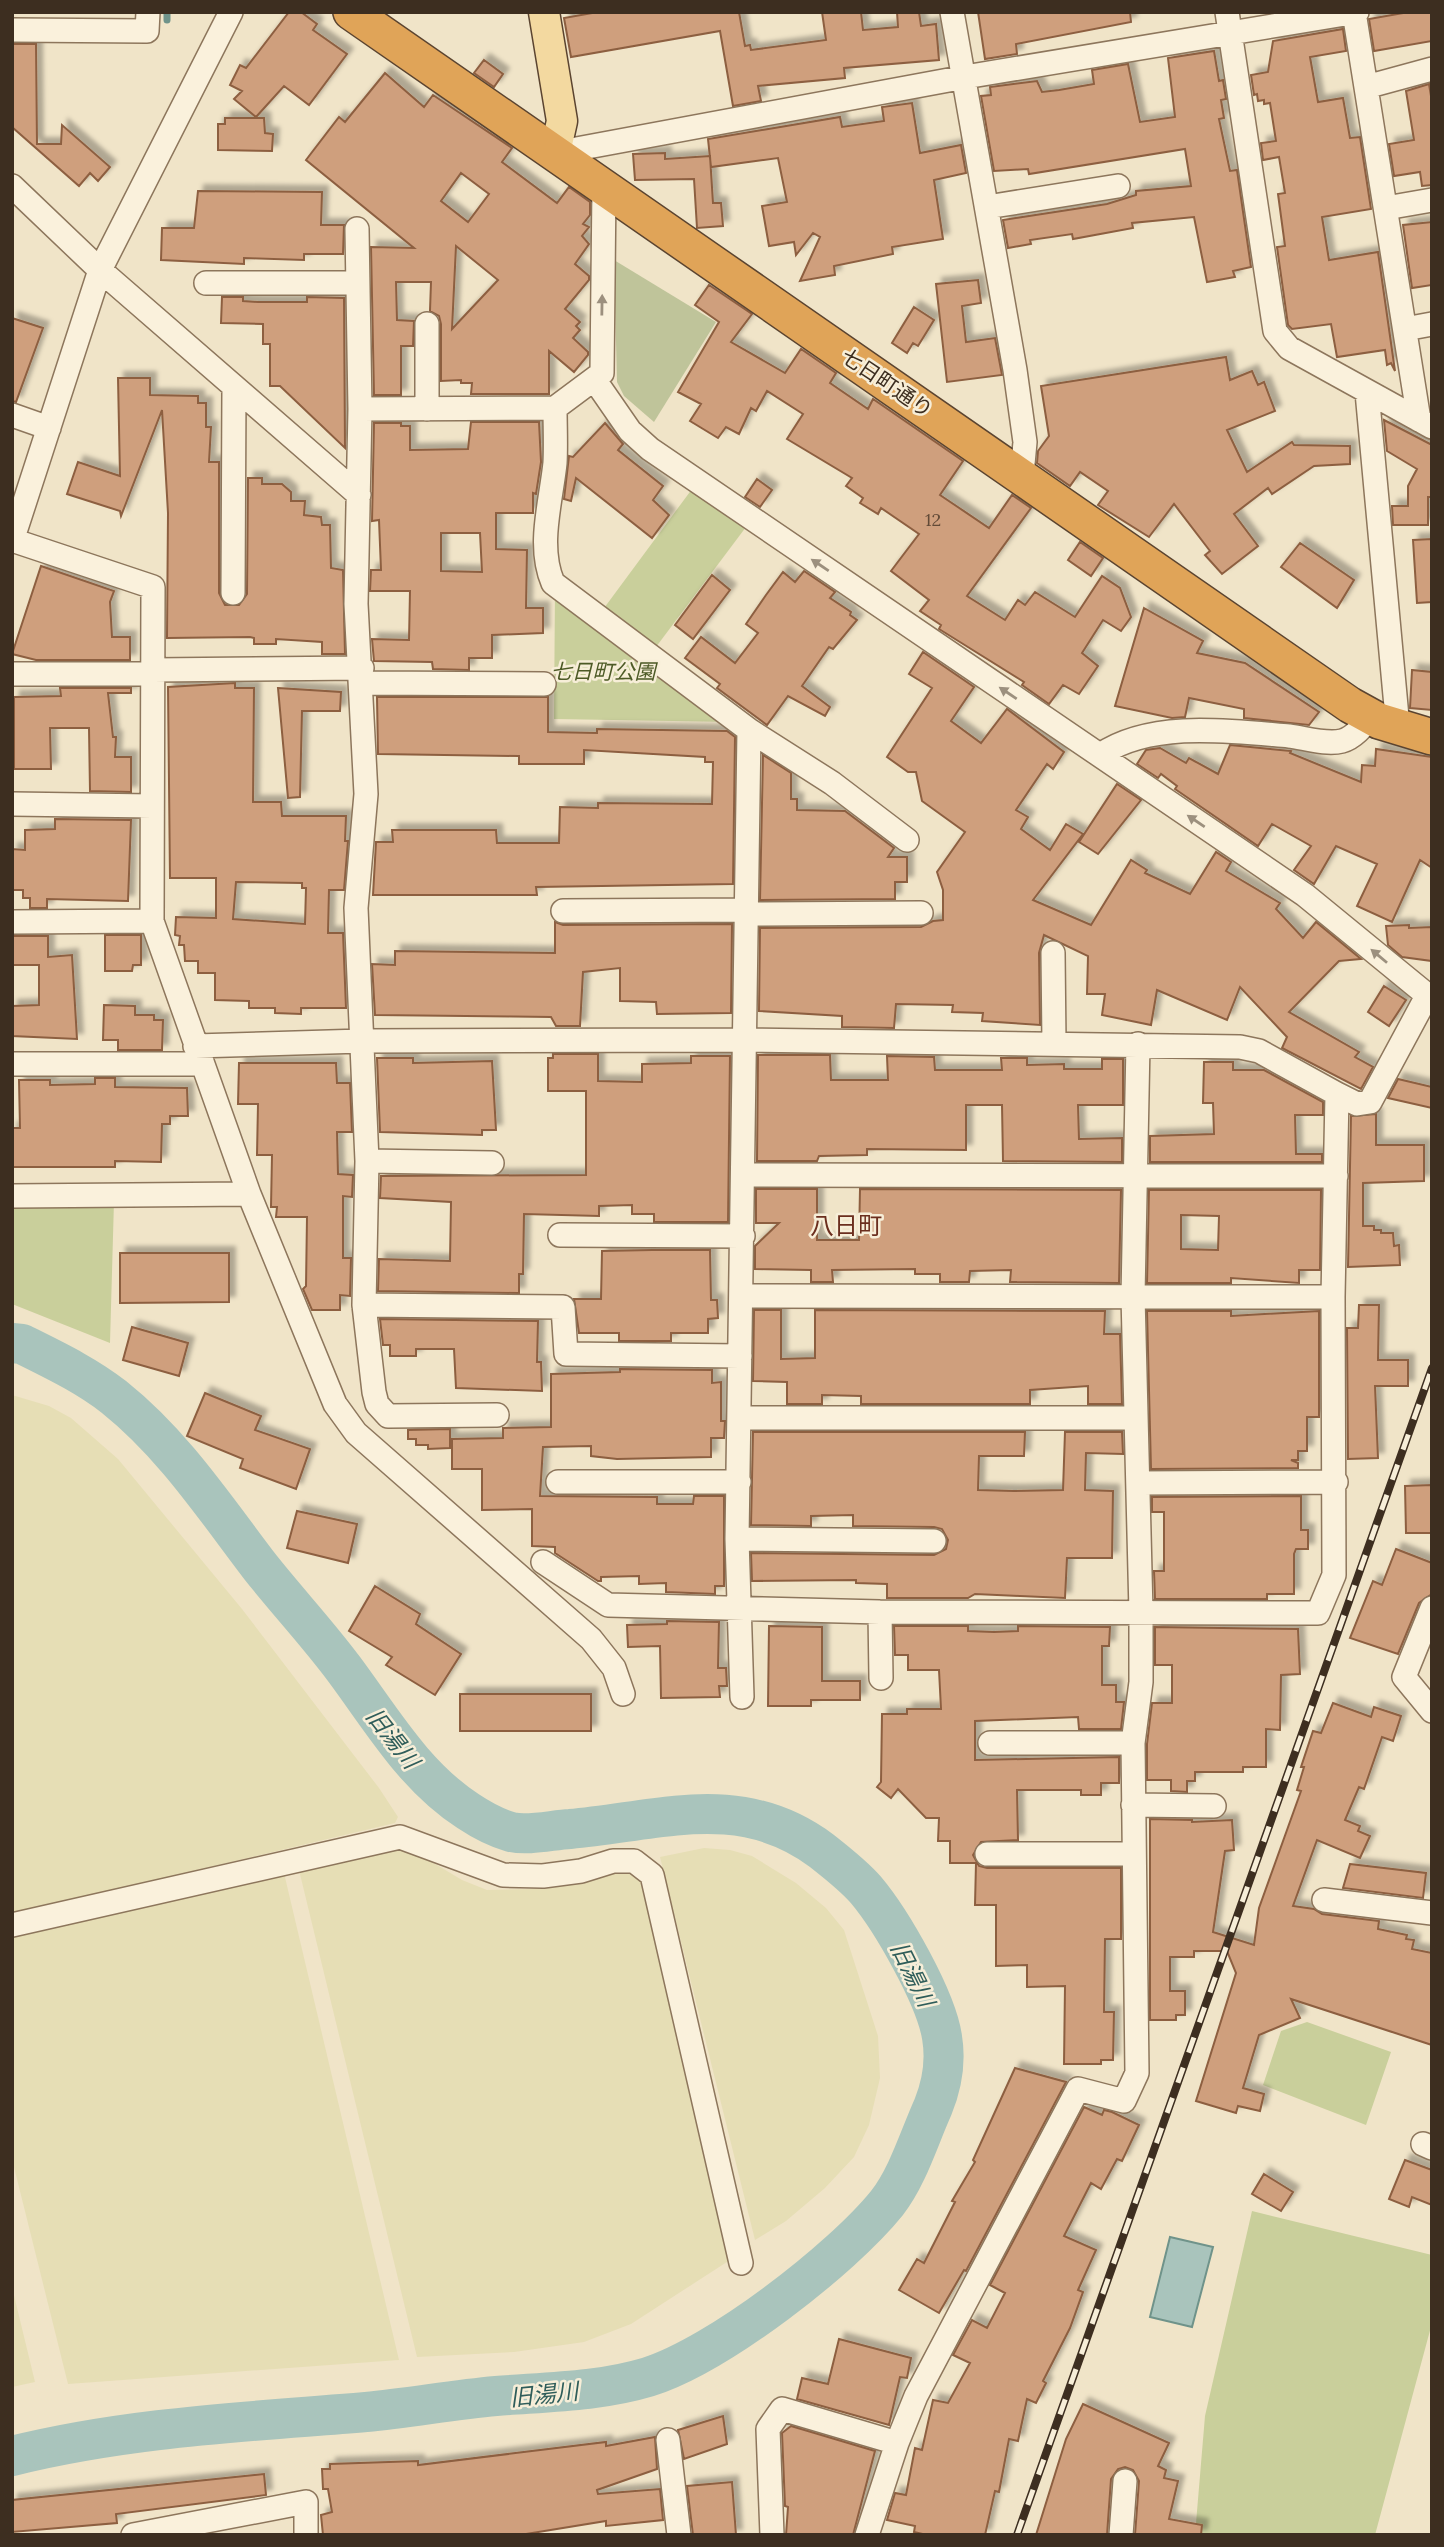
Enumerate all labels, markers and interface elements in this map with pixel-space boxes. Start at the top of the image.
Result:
one-way arrow [597,294,608,316]
street label: 七日町通り [836,342,938,424]
house number: 12 [925,508,941,531]
one-way arrow [811,558,829,572]
park label: 七日町公園 [551,658,658,685]
one-way arrow [999,686,1017,700]
one-way arrow [1187,814,1205,828]
one-way arrow [1370,949,1387,964]
district label: 八日町 [810,1210,882,1241]
water label: 旧湯川 [360,1702,428,1776]
water label: 旧湯川 [885,1937,942,2014]
water label: 旧湯川 [508,2376,583,2412]

